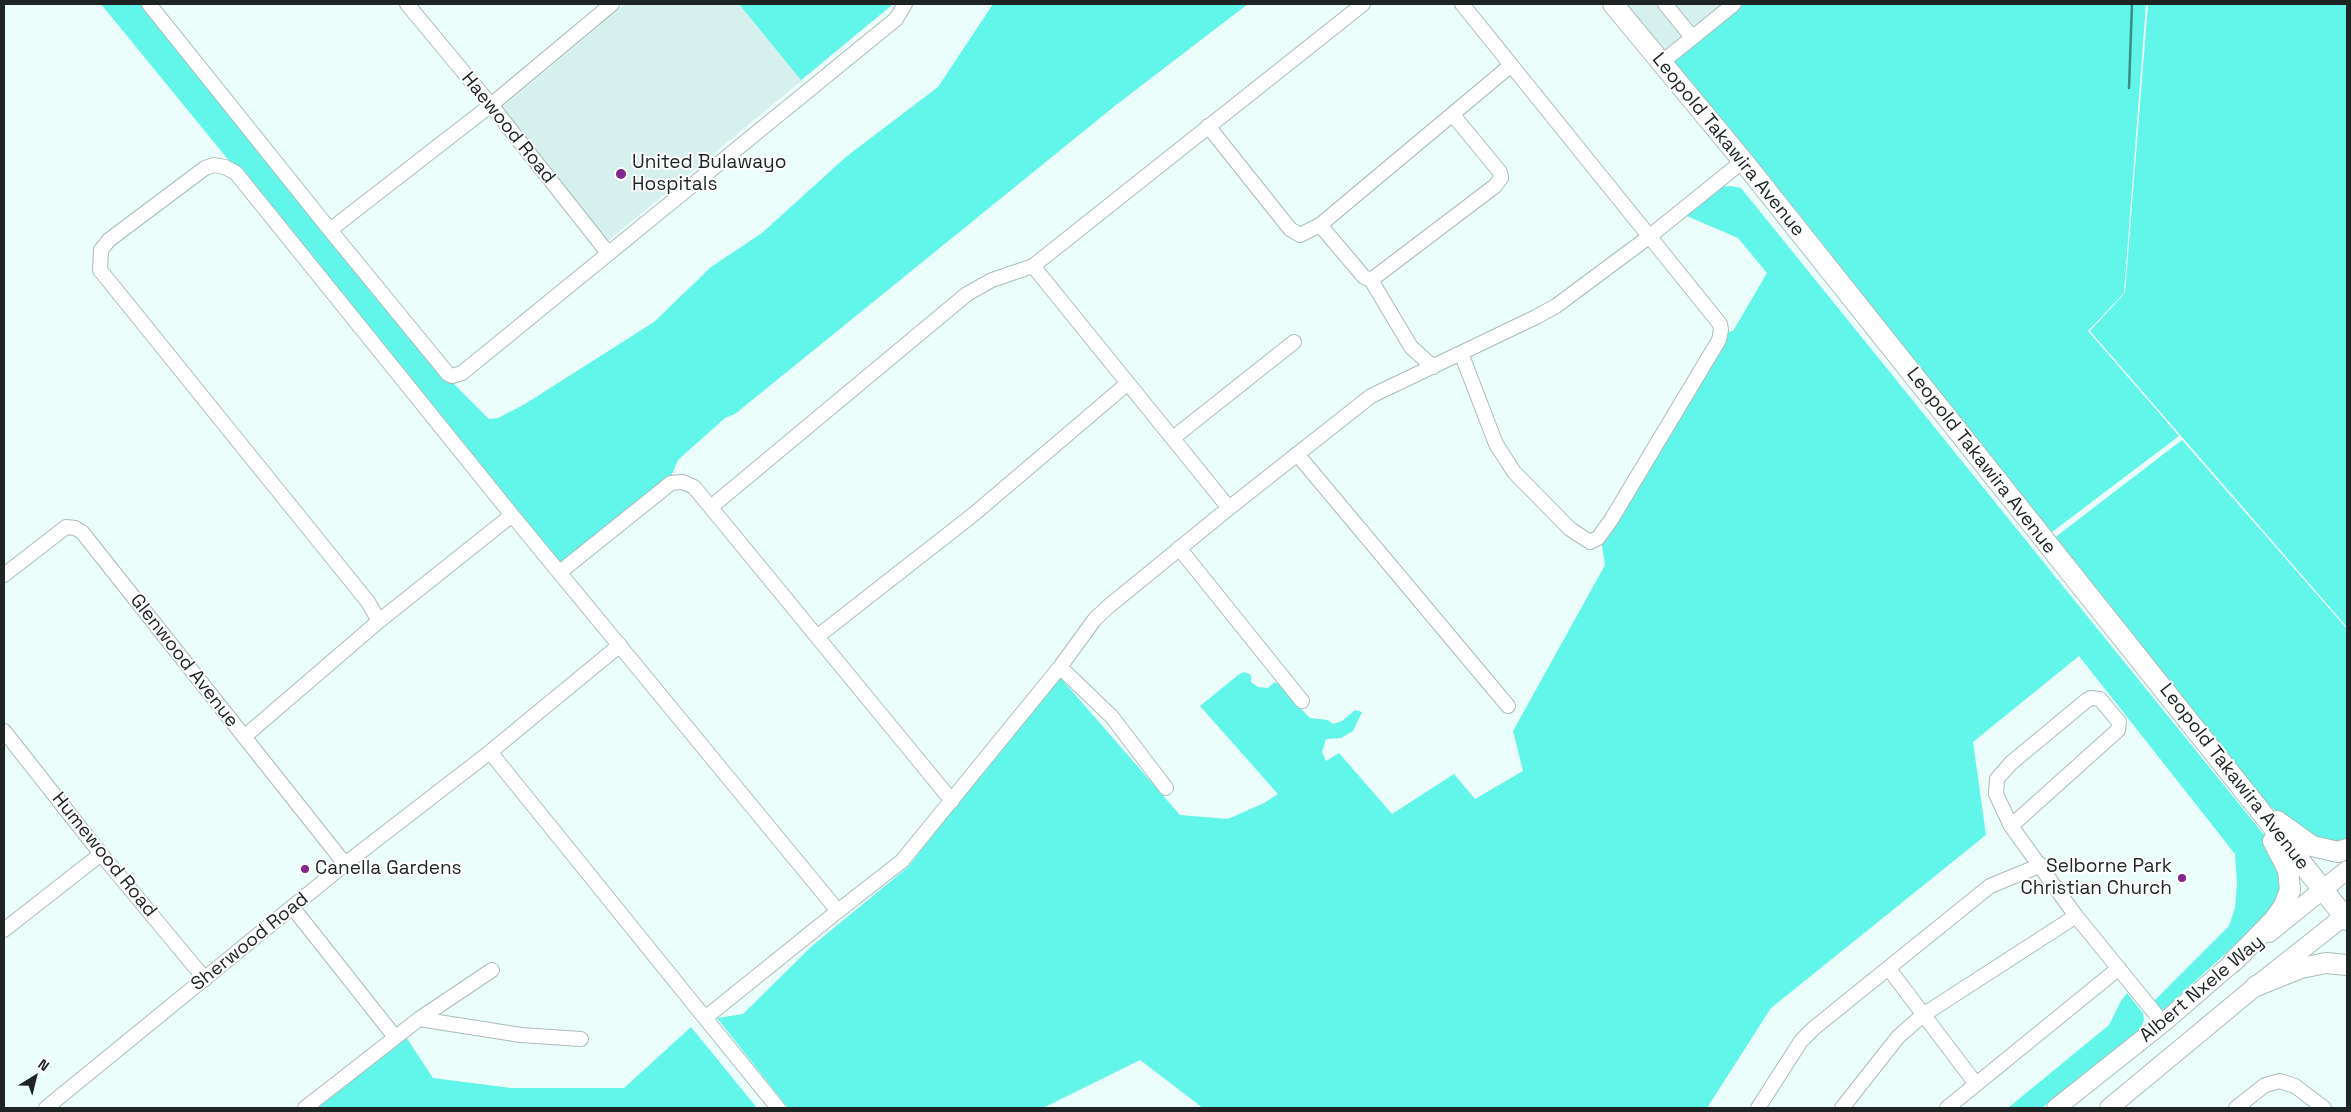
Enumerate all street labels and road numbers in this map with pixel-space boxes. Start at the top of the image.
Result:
street label: Leopold Takawira Avenue [1647,49,1809,241]
street label: Haewood Road [456,68,560,188]
street label: Leopold Takawira Avenue [1901,363,2061,559]
street label: Glenwood Avenue [125,590,243,732]
street label: Leopold Takawira Avenue [2154,679,2314,875]
street label: Humewood Road [47,788,161,922]
street label: Sherwood Road [187,888,313,996]
street label: Albert Nxele Way [2135,930,2269,1048]

